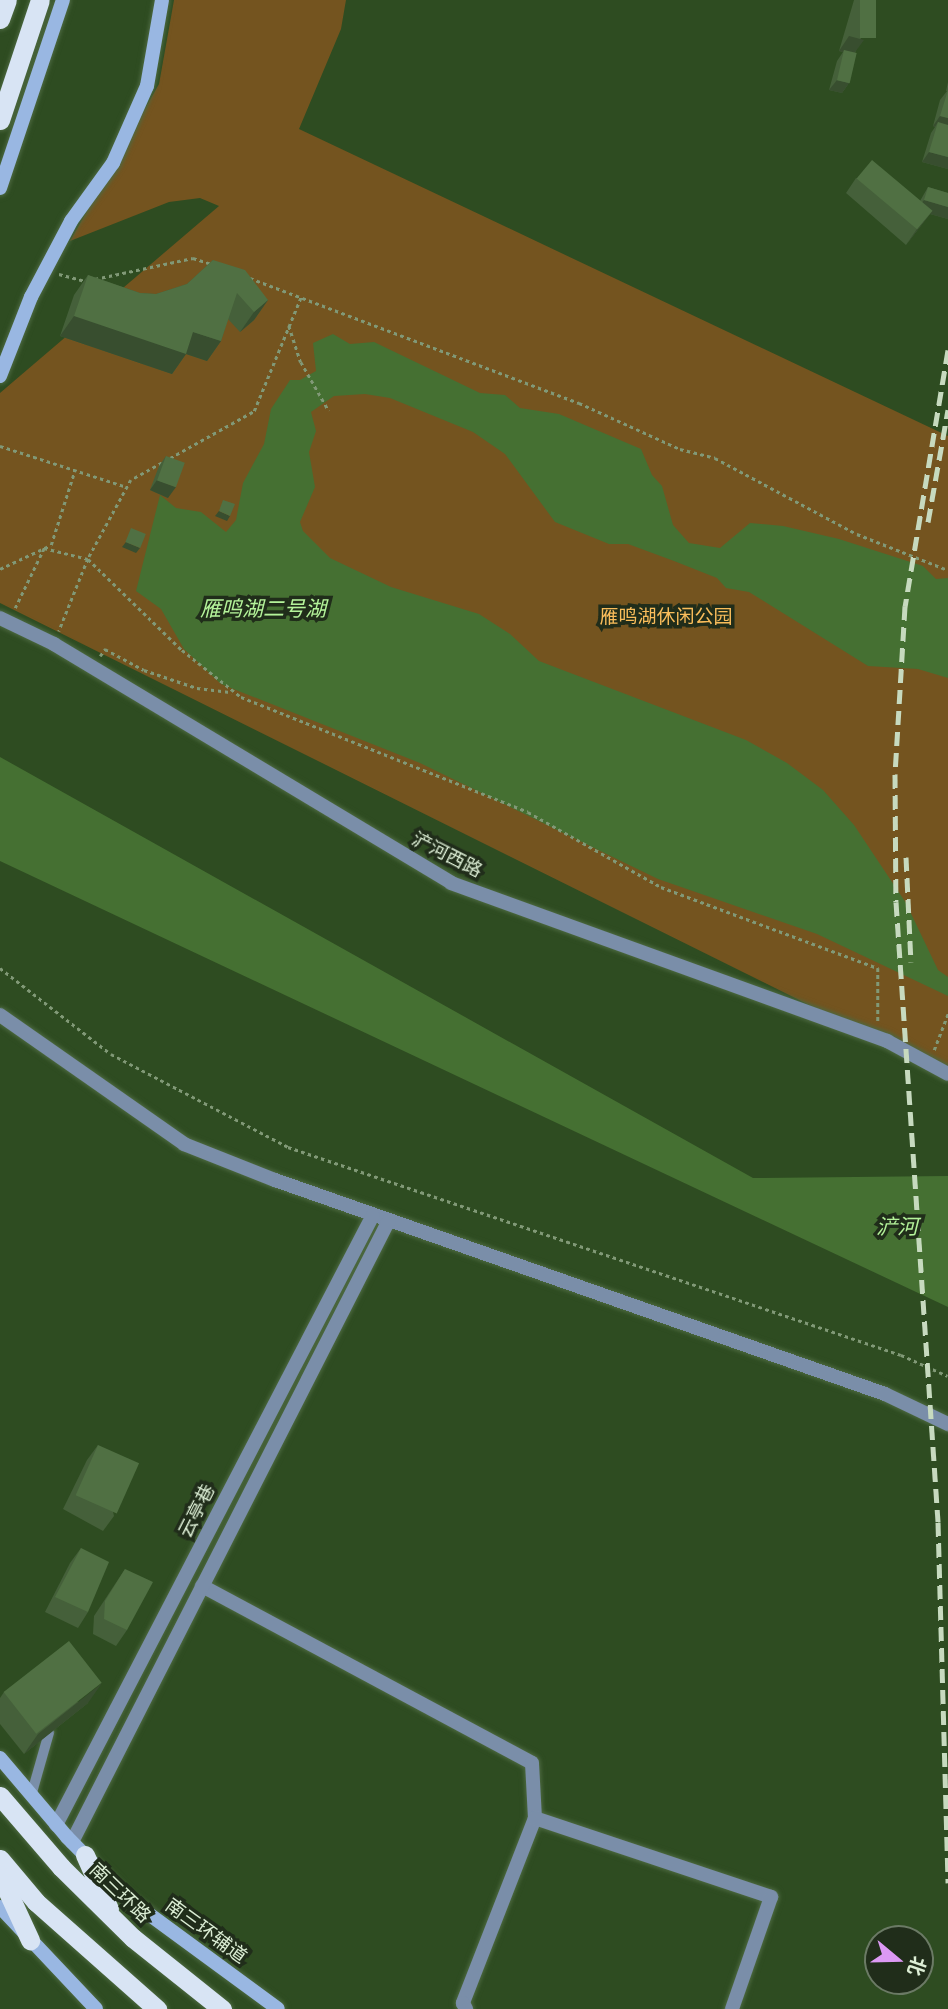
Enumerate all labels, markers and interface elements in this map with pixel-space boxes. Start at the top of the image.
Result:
water label: 雁鸣湖二号湖 [200,596,326,622]
park label: 雁鸣湖休闲公园 [600,606,732,628]
street label: 浐河西路 [408,828,486,882]
water label: 浐河 [876,1214,918,1240]
street label: 云亭巷 [174,1480,220,1542]
street label: 南三环路 [85,1858,155,1928]
street label: 南三环辅道 [161,1894,251,1968]
north arrow [864,1925,934,1995]
text: 北 [903,1953,931,1979]

